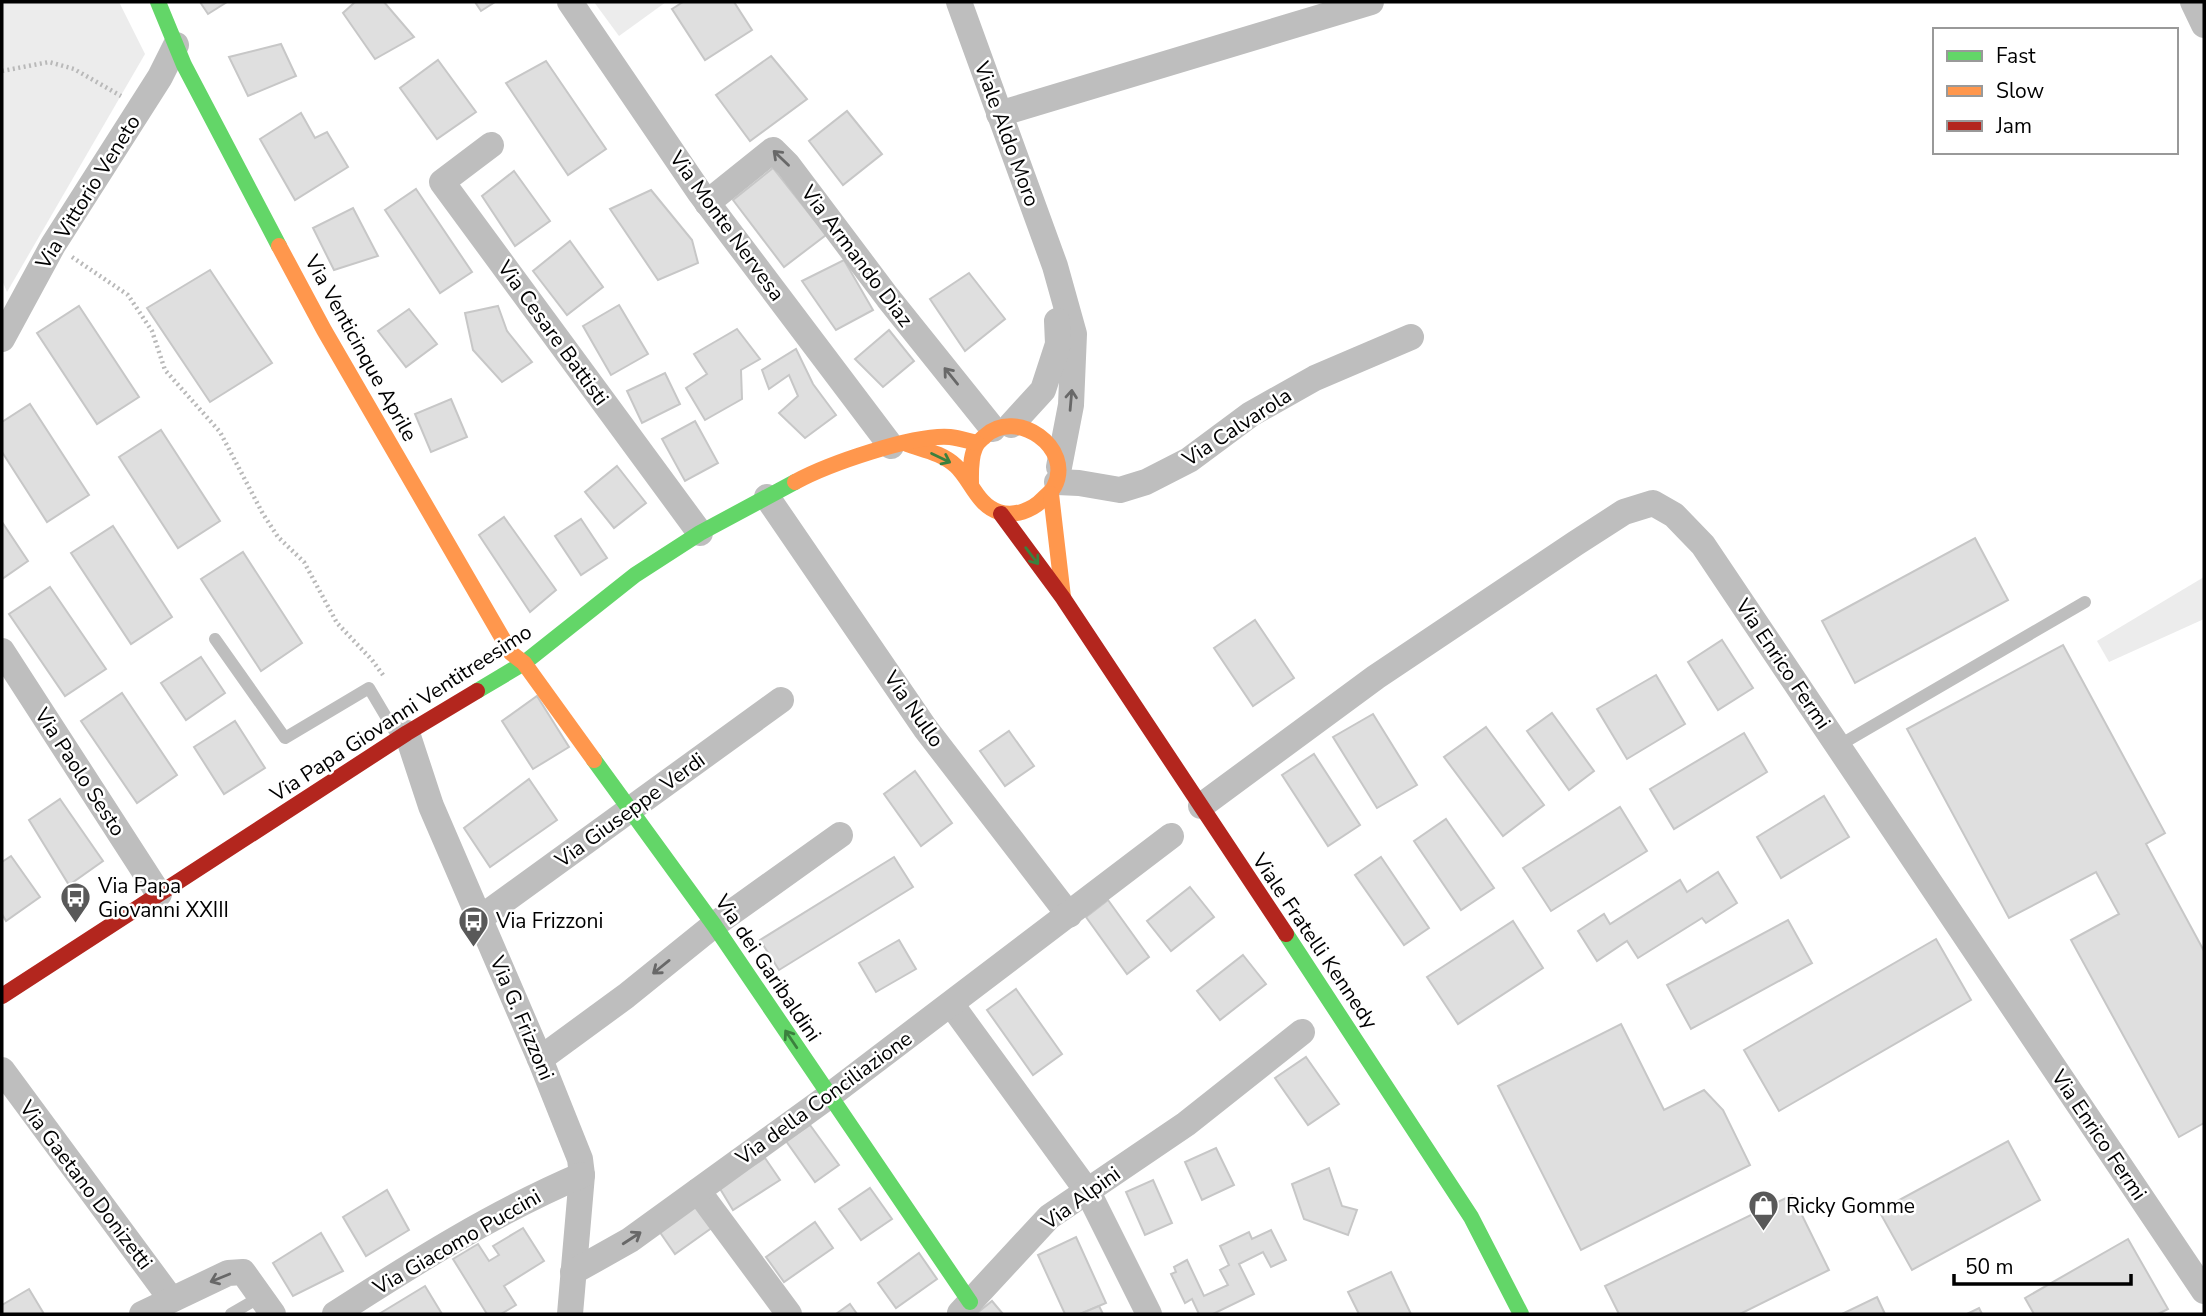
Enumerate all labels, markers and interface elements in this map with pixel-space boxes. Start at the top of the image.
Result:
legend [1933,28,2178,154]
text: Fast [1996,42,2036,70]
street label: Viale Aldo Moro [967,57,1046,210]
text: Slow [1996,77,2045,105]
street label: Via Vittorio Veneto [29,109,147,275]
text: Jam [1995,112,2032,140]
street label: Via Monte Nervesa [662,144,791,307]
one-way arrow [772,150,789,167]
street label: Via Armando Diaz [794,179,920,333]
street label: Via Venticinque Aprile [298,249,424,446]
street label: Via Cesare Battisti [490,254,615,411]
one-way arrow [943,368,958,386]
street label: Via Calvarola [1176,381,1297,473]
one-way arrow [1065,389,1078,412]
one-way arrow [930,452,951,465]
one-way arrow [1024,546,1039,565]
street label: Via Enrico Fermi [1728,592,1837,735]
street label: Via Papa Giovanni Ventitreesimo [264,618,537,809]
street label: Via Nullo [877,664,950,753]
street label: Via Paolo Sesto [28,702,132,842]
street label: Via Giuseppe Verdi [549,746,711,875]
street label: Viale Fratelli Kennedy [1245,847,1384,1034]
place label: Via Papa Giovanni XXIII [97,872,229,924]
bus stop icon: Via Papa Giovanni XXIII [58,881,92,925]
street label: Via dei Garibaldini [708,888,828,1047]
bus stop icon: Via Frizzoni [456,904,490,948]
place label: Via Frizzoni [495,907,603,935]
street label: Via G. Frizzoni [483,951,561,1085]
one-way arrow [653,960,671,975]
street label: Via della Conciliazione [729,1025,918,1172]
one-way arrow [783,1030,798,1049]
street label: Via Enrico Fermi [2044,1063,2153,1206]
street label: Via Gaetano Donizetti [13,1094,159,1275]
street label: Via Alpini [1035,1160,1126,1237]
street label: Via Giacomo Puccini [367,1183,546,1302]
shop icon: Ricky Gomme [1746,1189,1780,1233]
place label: Ricky Gomme [1786,1192,1915,1220]
one-way arrow [622,1231,641,1245]
scale bar [1954,1242,2131,1286]
text: 50 m [1965,1253,2014,1281]
one-way arrow [210,1272,231,1285]

